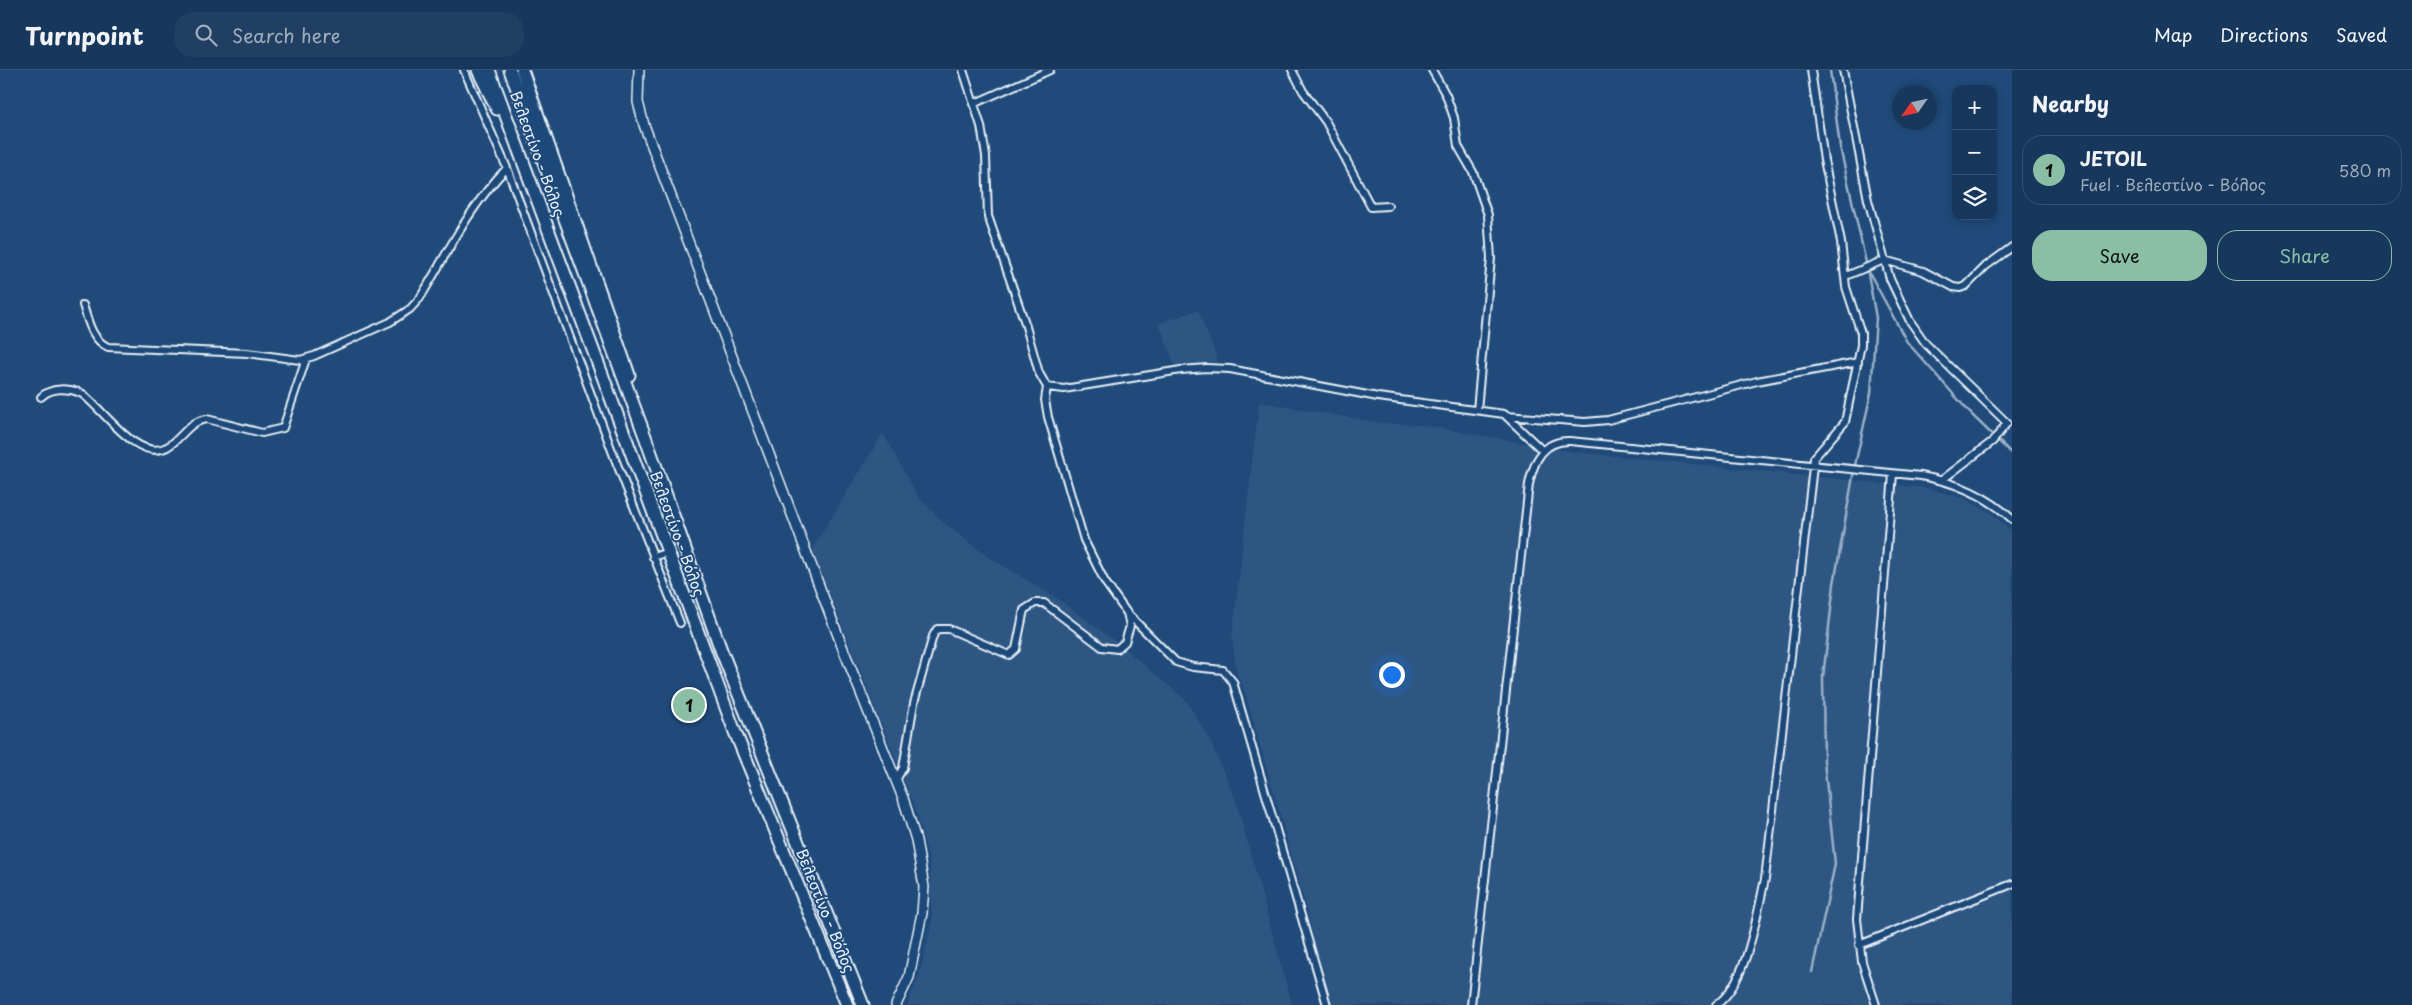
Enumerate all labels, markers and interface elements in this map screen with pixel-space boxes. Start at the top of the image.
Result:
search box [174,12,524,57]
text: Turnpoint [25,17,144,53]
icon: search [192,21,220,49]
text: Search here [232,21,341,49]
text: Map [2154,21,2192,48]
text: Directions [2220,21,2308,48]
text: Saved [2336,21,2387,48]
north arrow [1892,85,1937,130]
map controls [1952,85,1997,220]
button: + [1952,85,1997,130]
text: Nearby [2032,87,2109,119]
street label: Βελεστίνο - Βόλος [505,88,572,220]
button: − [1952,130,1997,175]
text: JETOIL [2080,144,2147,172]
text: 1 [2045,158,2053,182]
text: 580 m [2339,158,2391,182]
text: Fuel · Βελεστίνο - Βόλος [2080,172,2266,196]
button: layers [1952,175,1997,220]
button: Save [2032,230,2207,281]
button: Share [2217,230,2392,281]
street label: Βελεστίνο - Βόλος [645,468,712,600]
your location [1379,662,1405,688]
pin: 1 [673,686,705,724]
street label: Βελεστίνο - Βόλος [791,845,862,976]

